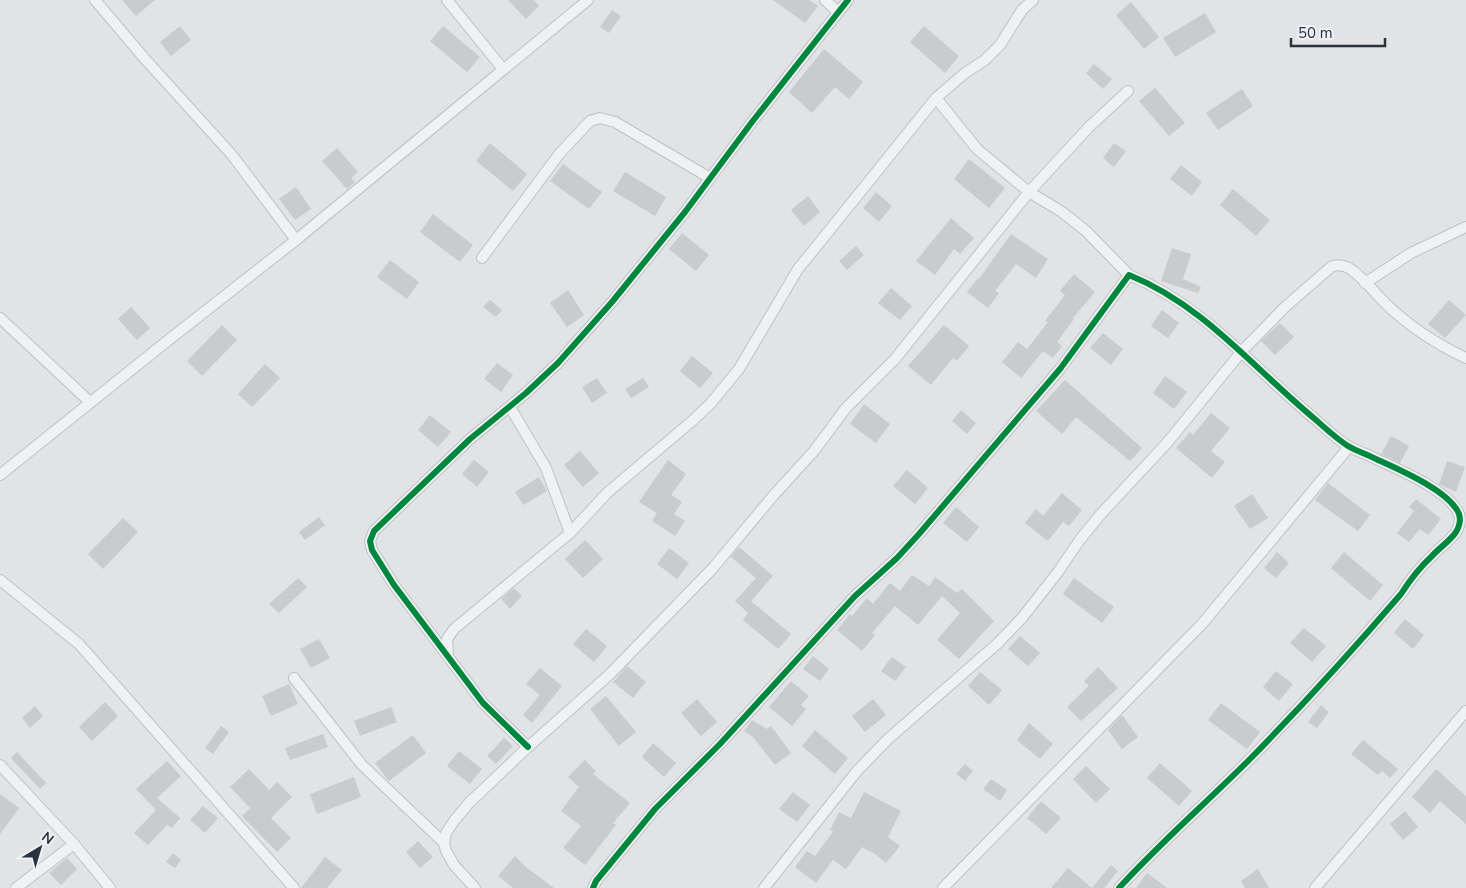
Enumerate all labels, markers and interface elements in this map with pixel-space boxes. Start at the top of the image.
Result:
scale bar [1291,15,1385,47]
text: 50 m [1298,23,1333,43]
north arrow [15,823,65,873]
text: N [38,827,58,849]

